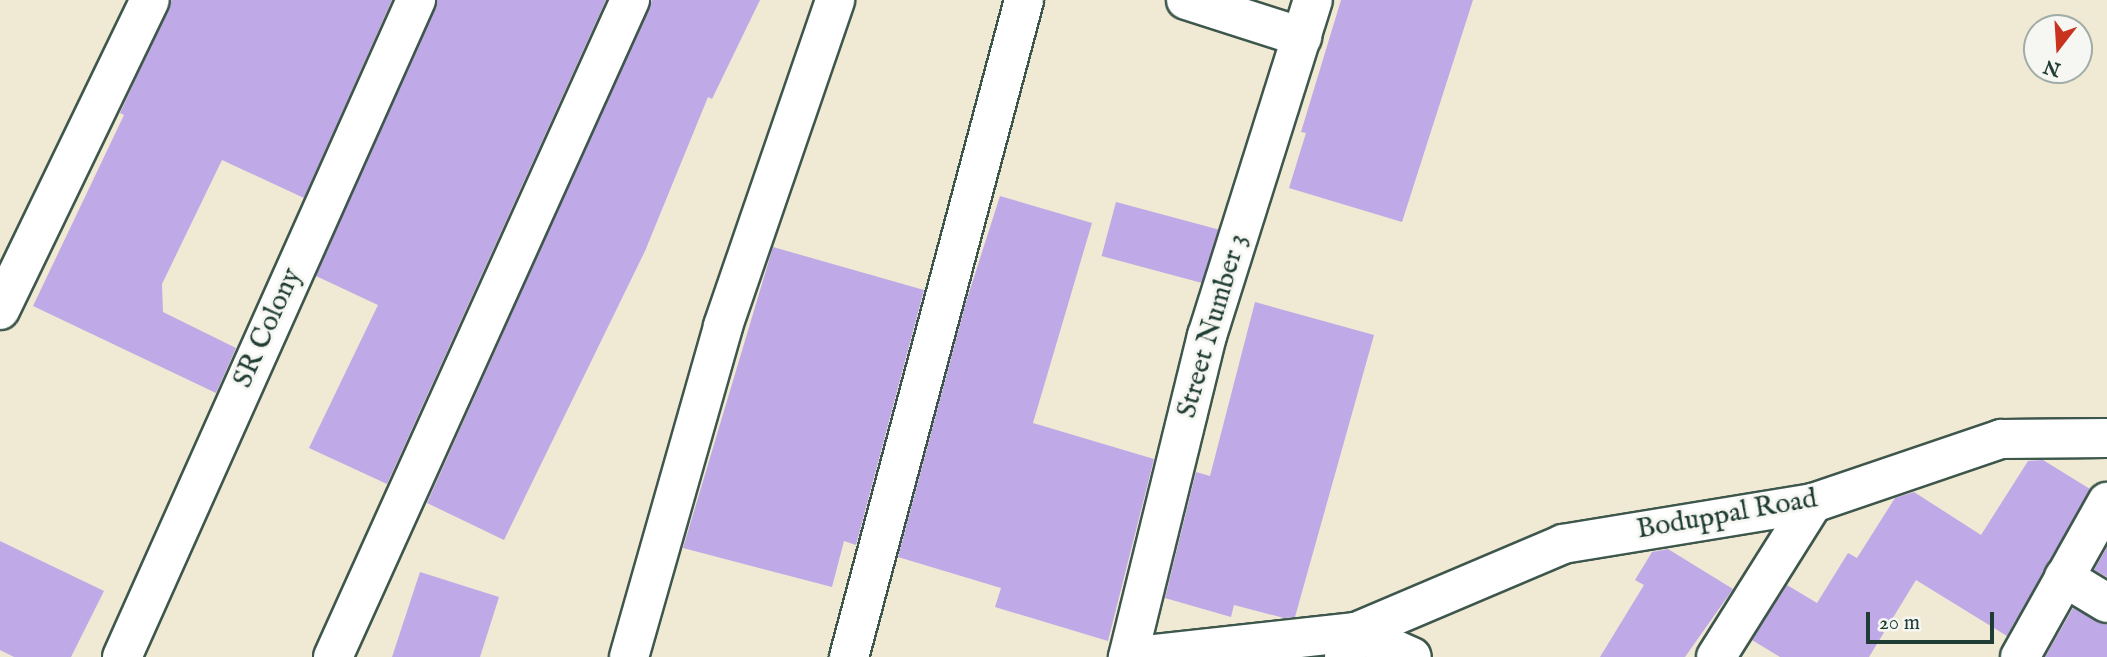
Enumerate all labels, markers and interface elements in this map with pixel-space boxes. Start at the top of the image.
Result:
north arrow [2023,14,2093,84]
text: N [2041,53,2064,81]
street label: Street Number 3 [1171,230,1255,422]
street label: SR Colony [227,263,309,393]
street label: Boduppal Road [1634,483,1820,547]
scale bar [1869,598,1997,642]
text: 20 m [1879,610,1920,637]

